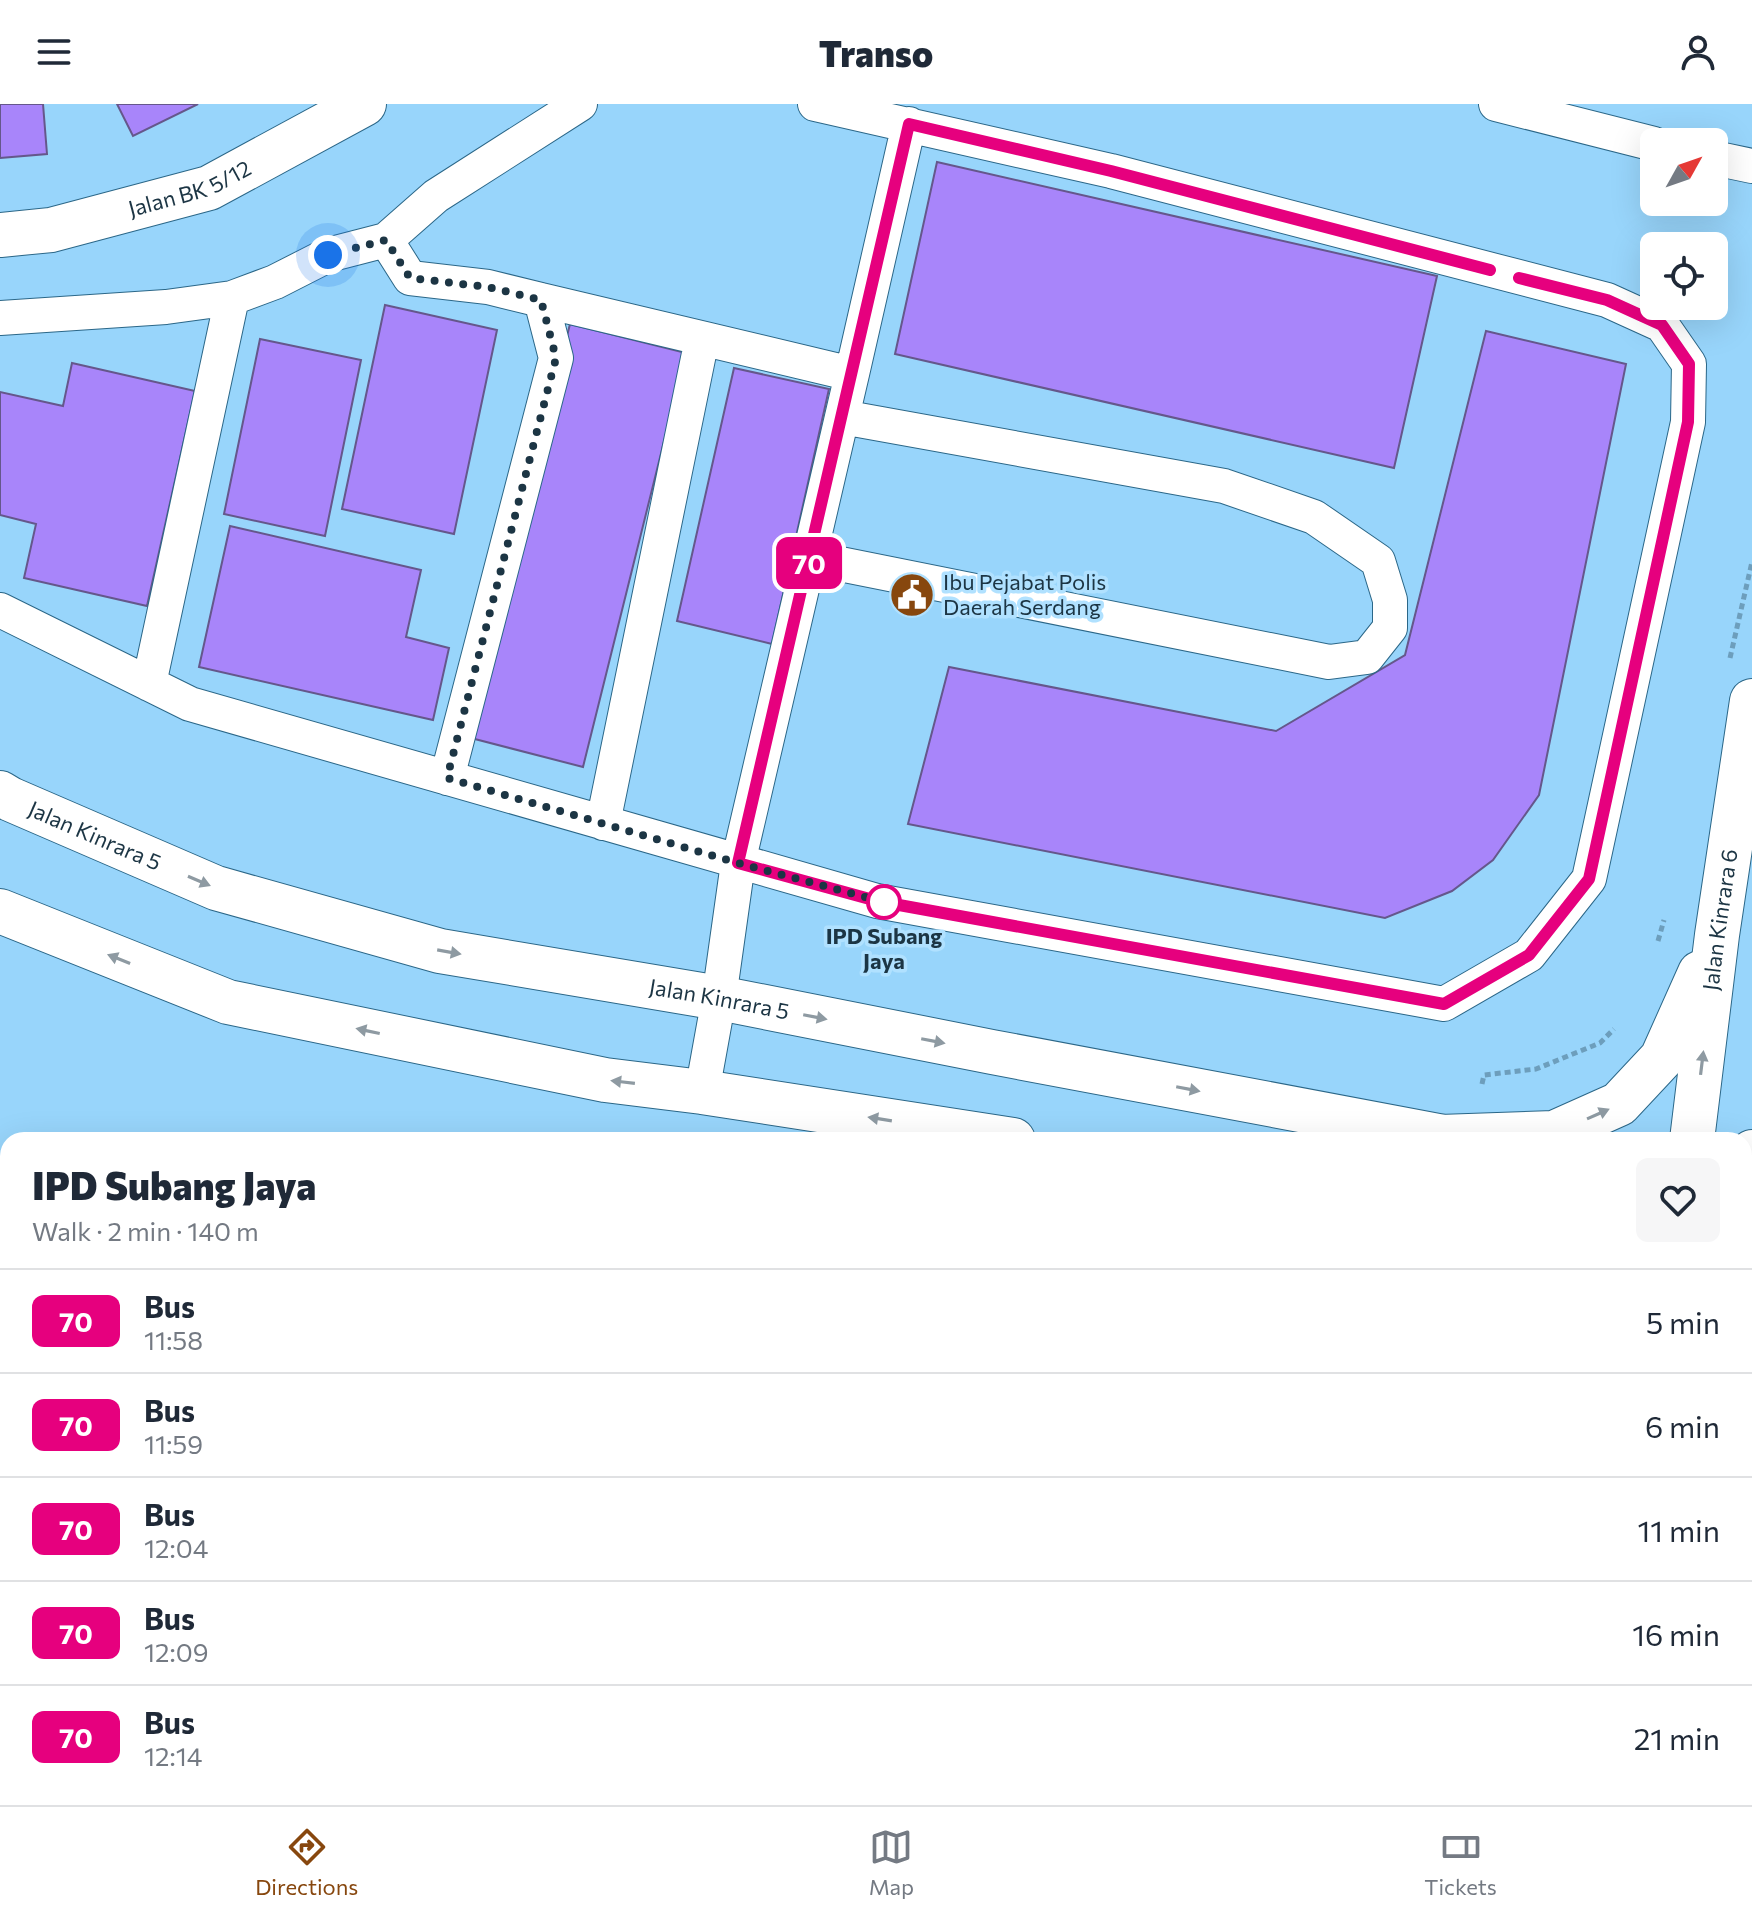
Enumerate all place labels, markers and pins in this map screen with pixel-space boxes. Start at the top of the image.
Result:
place label: Ibu Pejabat Polis Daerah Serdang [943,568,1106,620]
public building icon: Ibu Pejabat Polis Daerah Serdang [888,571,936,619]
marker: IPD Subang Jaya [867,885,901,919]
place label: IPD Subang Jaya [826,922,942,974]

